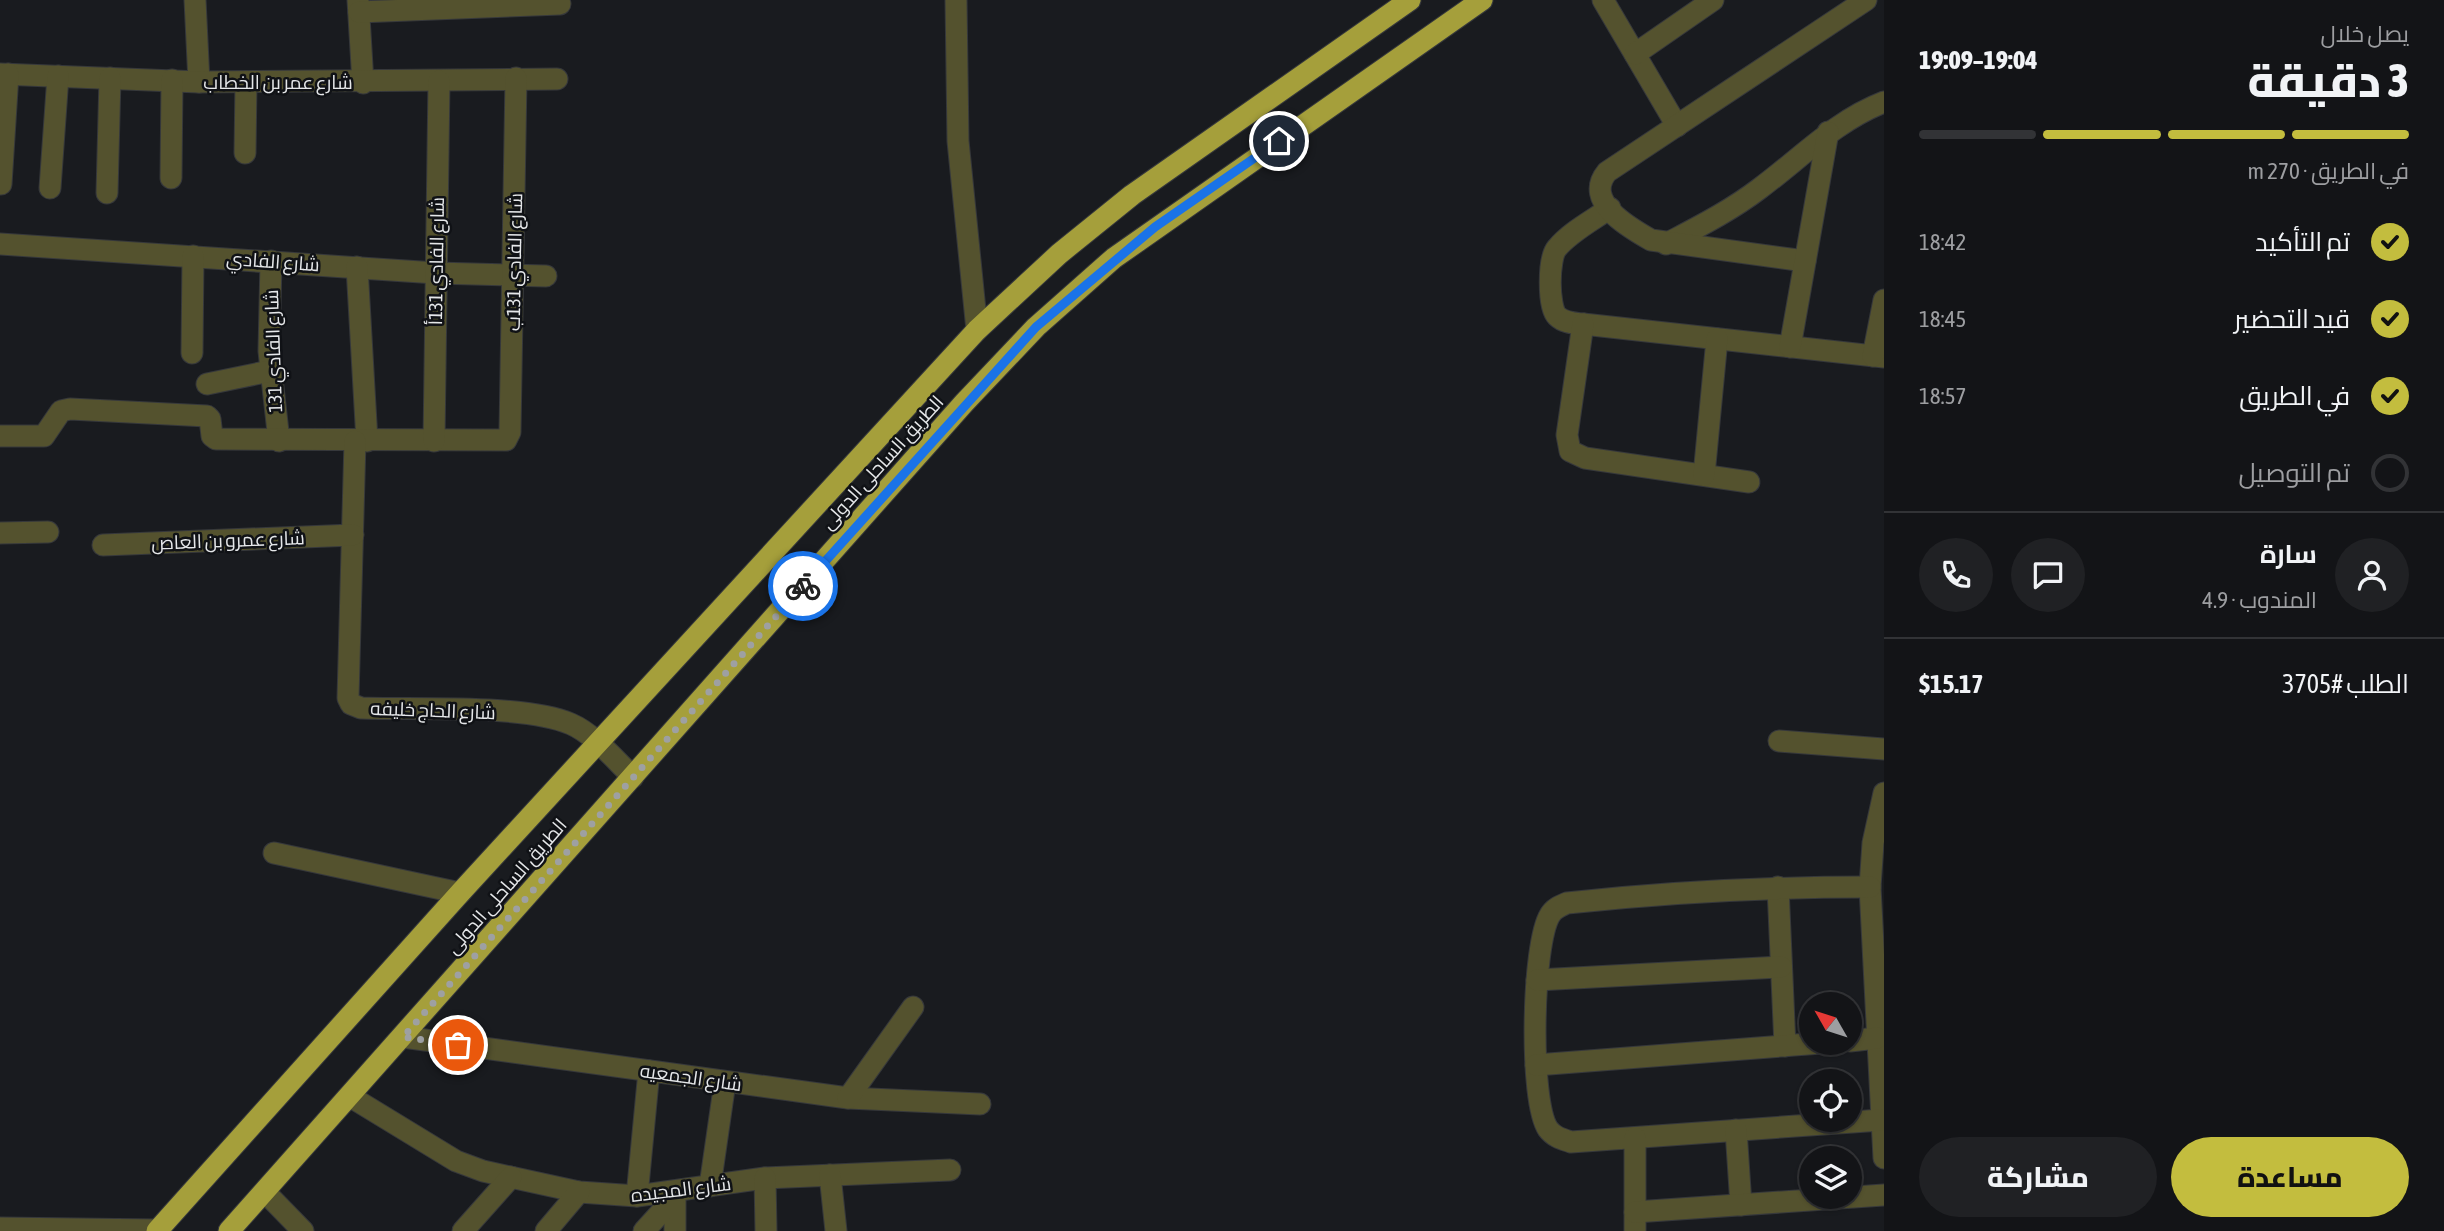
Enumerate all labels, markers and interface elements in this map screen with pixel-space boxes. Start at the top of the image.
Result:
text: يصل خلال [2320,21,2409,47]
text: 19:04–19:09 [1919,45,2037,75]
text: 3 دقيقة [2247,54,2409,107]
street label: شارع عمر بن الخطاب [203,71,353,96]
pin [1249,111,1309,171]
icon: home [1260,122,1298,160]
text: في الطريق · 270 m [2248,158,2409,184]
street label: شارع الفادي 131ب [502,193,530,331]
street label: شارع الفادي 131أ [424,197,452,325]
icon: check [2371,223,2409,261]
text: تم التأكيد [2255,227,2350,257]
text: 18:42 [1919,229,1966,255]
street label: شارع الفادي [225,247,321,279]
street label: شارع الفادي 131 [260,289,290,413]
icon: check [2371,300,2409,338]
text: قيد التحضير [2234,304,2350,334]
text: 18:45 [1919,306,1966,332]
icon: check [2371,377,2409,415]
text: في الطريق [2239,381,2350,411]
text: 18:57 [1919,383,1966,409]
street label: الطريق الساحلى الدولى [816,391,949,535]
text: تم التوصيل [2238,458,2350,488]
street label: شارع عمرو بن العاص [151,526,305,557]
button: phone [1919,538,1993,612]
button: chat [2011,538,2085,612]
button: person [2335,538,2409,612]
text: سارة [2260,539,2317,569]
courier [768,551,838,621]
icon: bike [784,567,822,605]
text: المندوب · 4.9 [2202,587,2317,613]
text: $15.17 [1919,669,1983,699]
text: الطلب #3705 [2282,669,2409,699]
street label: شارع الحاج خليفه [370,697,496,726]
street label: الطريق الساحلى الدولى [441,814,572,959]
north arrow [1799,992,1862,1055]
map controls [1799,992,1862,1209]
pin [428,1015,488,1075]
icon: bag [439,1026,477,1064]
street label: شارع الجمعيه [638,1059,743,1098]
button: locate [1799,1069,1862,1132]
button: مشاركة [1919,1137,2157,1217]
button: مساعدة [2171,1137,2409,1217]
button: layers [1799,1146,1862,1209]
street label: شارع المجيده [630,1172,733,1209]

